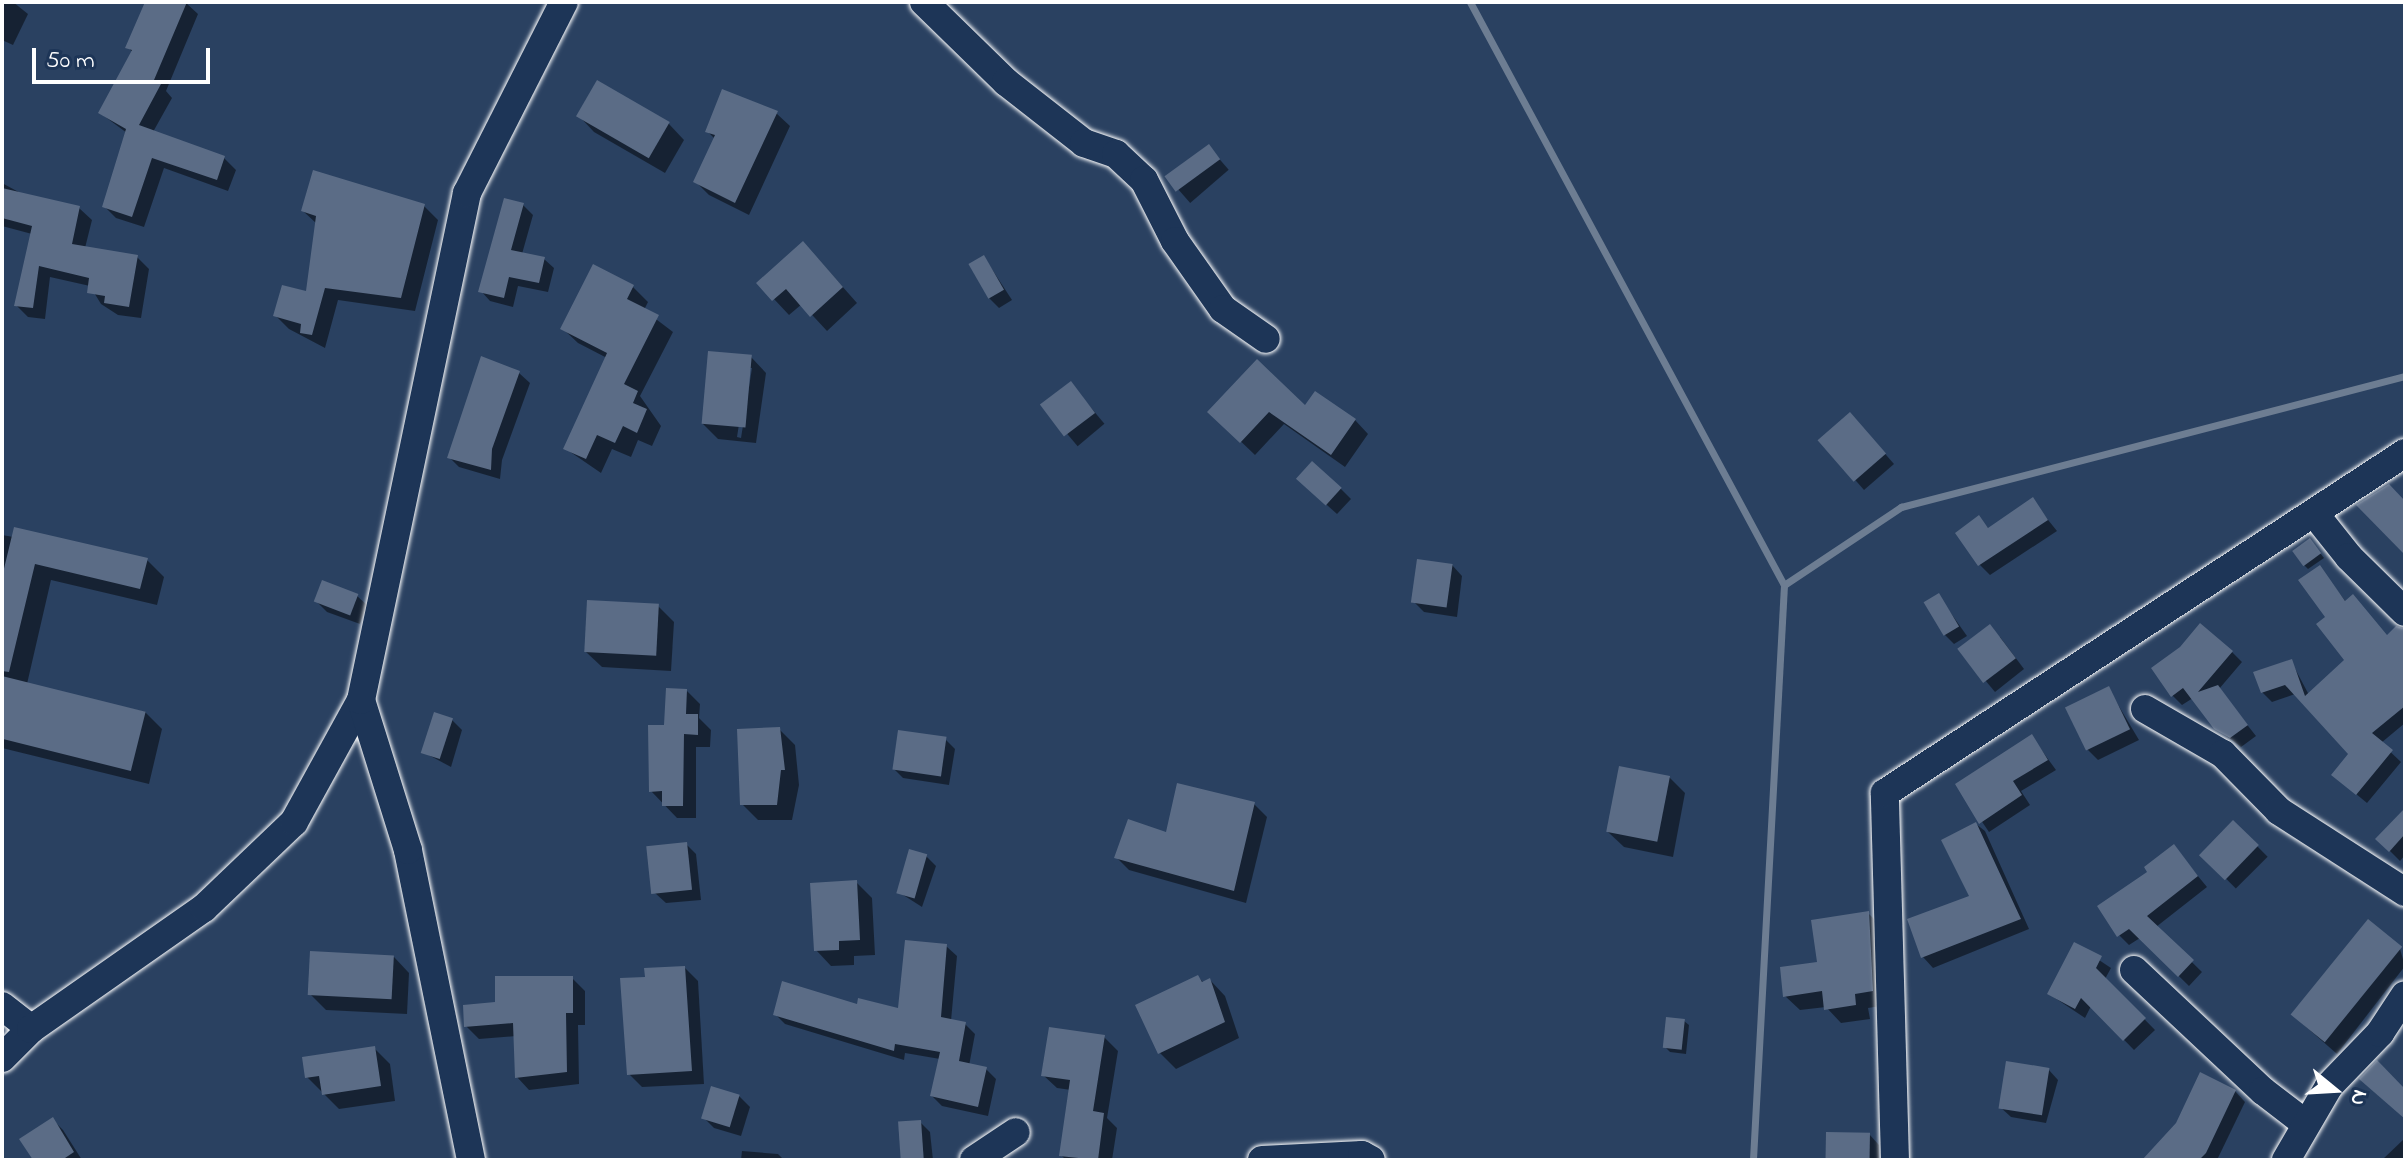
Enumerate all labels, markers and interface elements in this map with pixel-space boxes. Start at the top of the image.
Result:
scale bar [36,32,214,82]
text: 50 m [46,44,95,79]
north arrow [2295,1050,2375,1130]
text: N [2340,1085,2375,1109]

